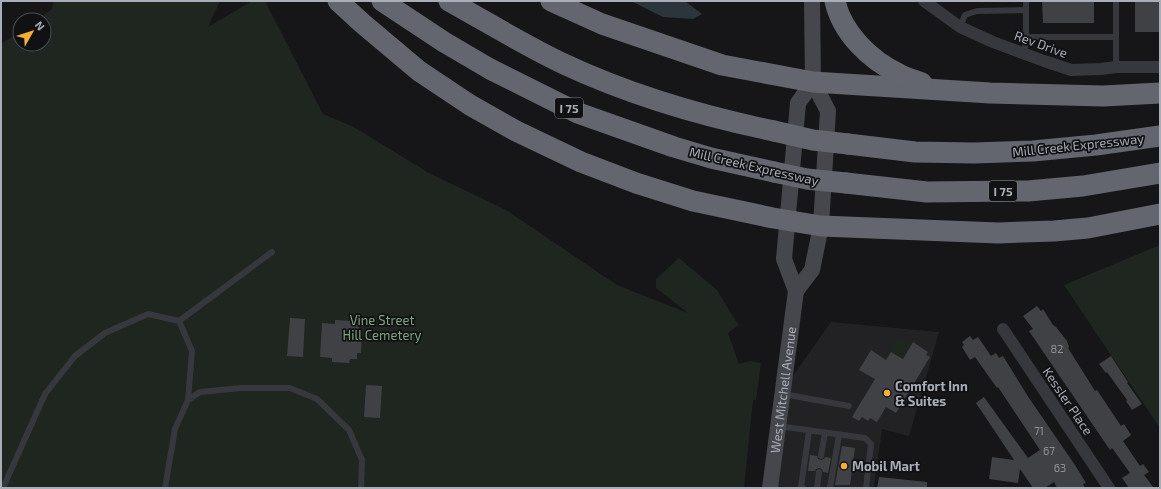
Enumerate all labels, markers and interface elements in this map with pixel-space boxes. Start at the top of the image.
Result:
north arrow [12,12,52,52]
text: N [33,18,48,33]
street label: Rev Drive [1012,27,1070,61]
road number: I 75 [555,98,583,118]
street label: Mill Creek Expressway [1011,130,1145,160]
street label: Mill Creek Expressway [688,143,820,189]
road number: I 75 [989,181,1017,201]
park label: Vine Street Hill Cemetery [343,312,422,343]
street label: West Mitchell Avenue [767,326,799,454]
house number: 82 [1051,342,1063,355]
street label: Kessler Place [1039,364,1097,438]
place label: Comfort Inn & Suites [895,378,968,409]
marker: Comfort Inn & Suites [882,388,892,398]
house number: 71 [1034,424,1044,437]
house number: 67 [1043,444,1055,457]
place label: Mobil Mart [852,458,921,474]
marker: Mobil Mart [839,461,849,471]
house number: 63 [1054,461,1066,474]

